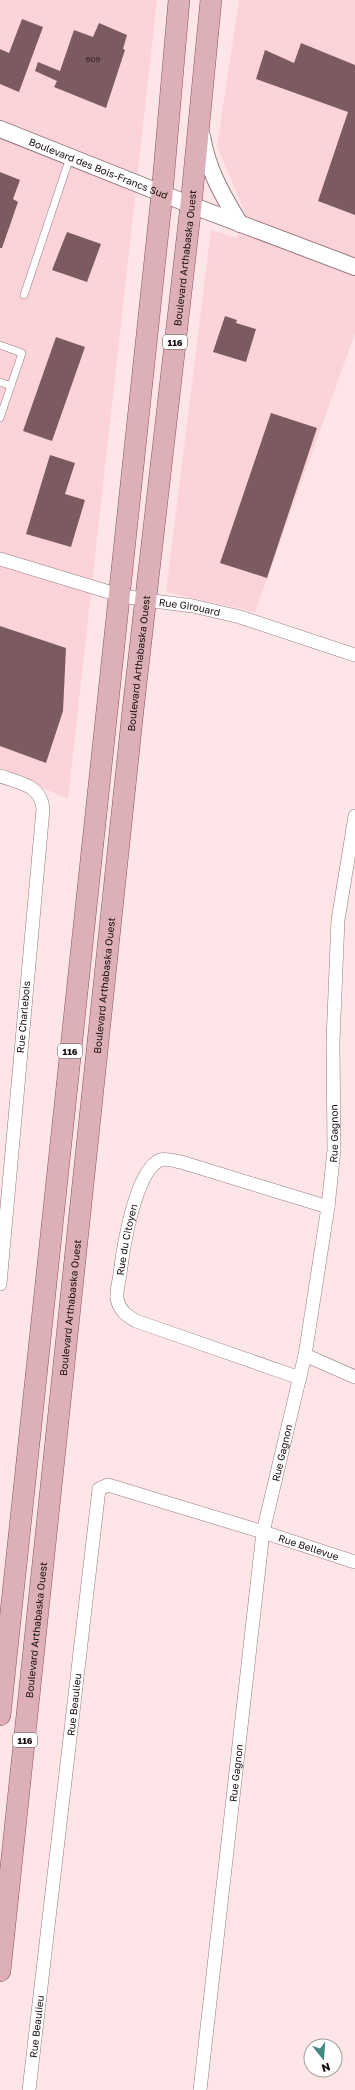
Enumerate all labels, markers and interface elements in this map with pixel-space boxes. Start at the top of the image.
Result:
house number: 609 [86,54,100,64]
street label: Boulevard des Bois-Francs Sud [27,135,170,201]
street label: Boulevard Arthabaska Ouest [171,189,198,327]
road number: 116 [163,335,187,349]
street label: Boulevard Arthabaska Ouest [125,595,152,732]
street label: Rue Girouard [158,596,222,618]
street label: Boulevard Arthabaska Ouest [91,917,117,1054]
street label: Rue Charlebois [14,980,32,1054]
road number: 116 [58,1044,82,1058]
street label: Rue Gagnon [327,1104,340,1163]
street label: Rue du Citoyen [114,1202,140,1276]
street label: Boulevard Arthabaska Ouest [57,1239,83,1376]
street label: Rue Gagnon [269,1423,294,1482]
street label: Rue Bellevue [277,1531,341,1562]
street label: Boulevard Arthabaska Ouest [23,1561,49,1699]
street label: Rue Beaulieu [64,1673,83,1737]
road number: 116 [13,1733,37,1747]
street label: Rue Gagnon [227,1743,245,1803]
street label: Rue Beaulieu [27,1994,46,2058]
north arrow [303,2038,343,2078]
text: N [320,2061,332,2075]

